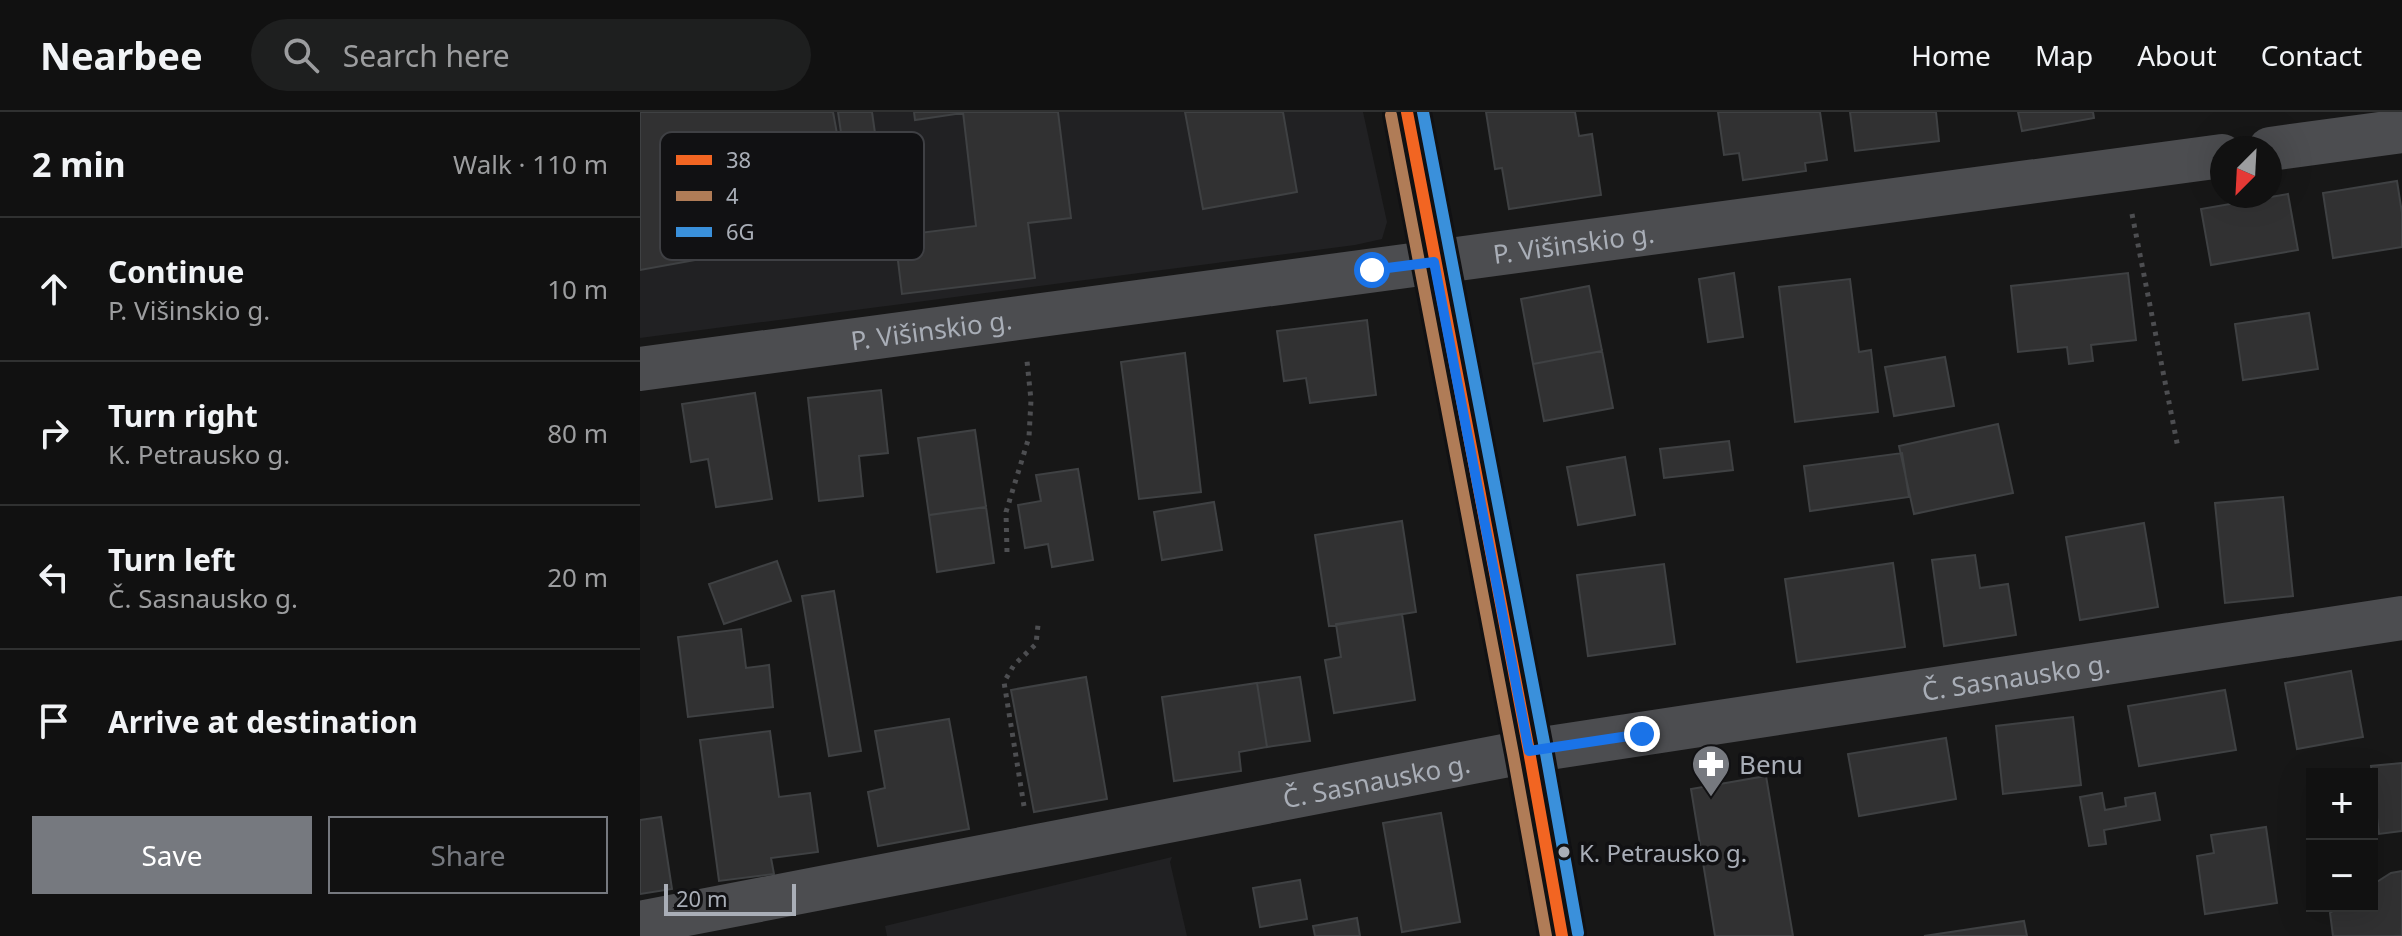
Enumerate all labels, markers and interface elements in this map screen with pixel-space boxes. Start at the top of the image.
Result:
search box [251,19,811,91]
text: Nearbee [40,29,203,81]
icon: search [279,33,323,77]
text: Search here [343,35,510,76]
text: Home [1911,36,1991,74]
text: Map [2035,36,2093,74]
text: About [2137,36,2217,74]
text: Contact [2261,36,2362,74]
legend [660,132,924,260]
north arrow [2210,136,2282,208]
text: 2 min [32,141,126,187]
text: 38 [726,144,751,174]
text: Walk · 110 m [453,146,608,182]
text: 4 [726,180,739,210]
street label: P. Višinskio g. [1491,215,1656,272]
text: 6G [726,216,755,246]
text: Continue [108,251,244,292]
route start [1354,252,1390,288]
icon: ahead [32,267,76,311]
text: 10 m [547,271,608,307]
text: P. Višinskio g. [108,292,270,328]
street label: P. Višinskio g. [849,301,1014,358]
text: Turn right [108,395,258,436]
icon: right [32,411,76,455]
text: 80 m [547,415,608,451]
text: K. Petrausko g. [108,436,290,472]
text: Turn left [108,539,236,580]
icon: left [32,555,76,599]
text: 20 m [547,559,608,595]
text: Č. Sasnausko g. [108,580,298,616]
street label: Č. Sasnausko g. [1919,645,2113,709]
icon: arrive [32,699,76,743]
text: Arrive at destination [108,701,418,742]
route end [1624,716,1660,752]
pharmacy icon: Benu [1690,743,1732,798]
street label: Č. Sasnausko g. [1280,745,1473,816]
place label: Benu [1739,746,1803,782]
map controls [2306,768,2378,912]
button: + [2306,768,2378,840]
button: Save [32,816,312,894]
button: Share [328,816,608,894]
place label: K. Petrausko g. [1579,836,1747,869]
button: − [2306,840,2378,912]
marker: K. Petrausko g. [1556,844,1572,860]
scale bar [664,880,796,916]
text: 20 m [676,883,727,913]

